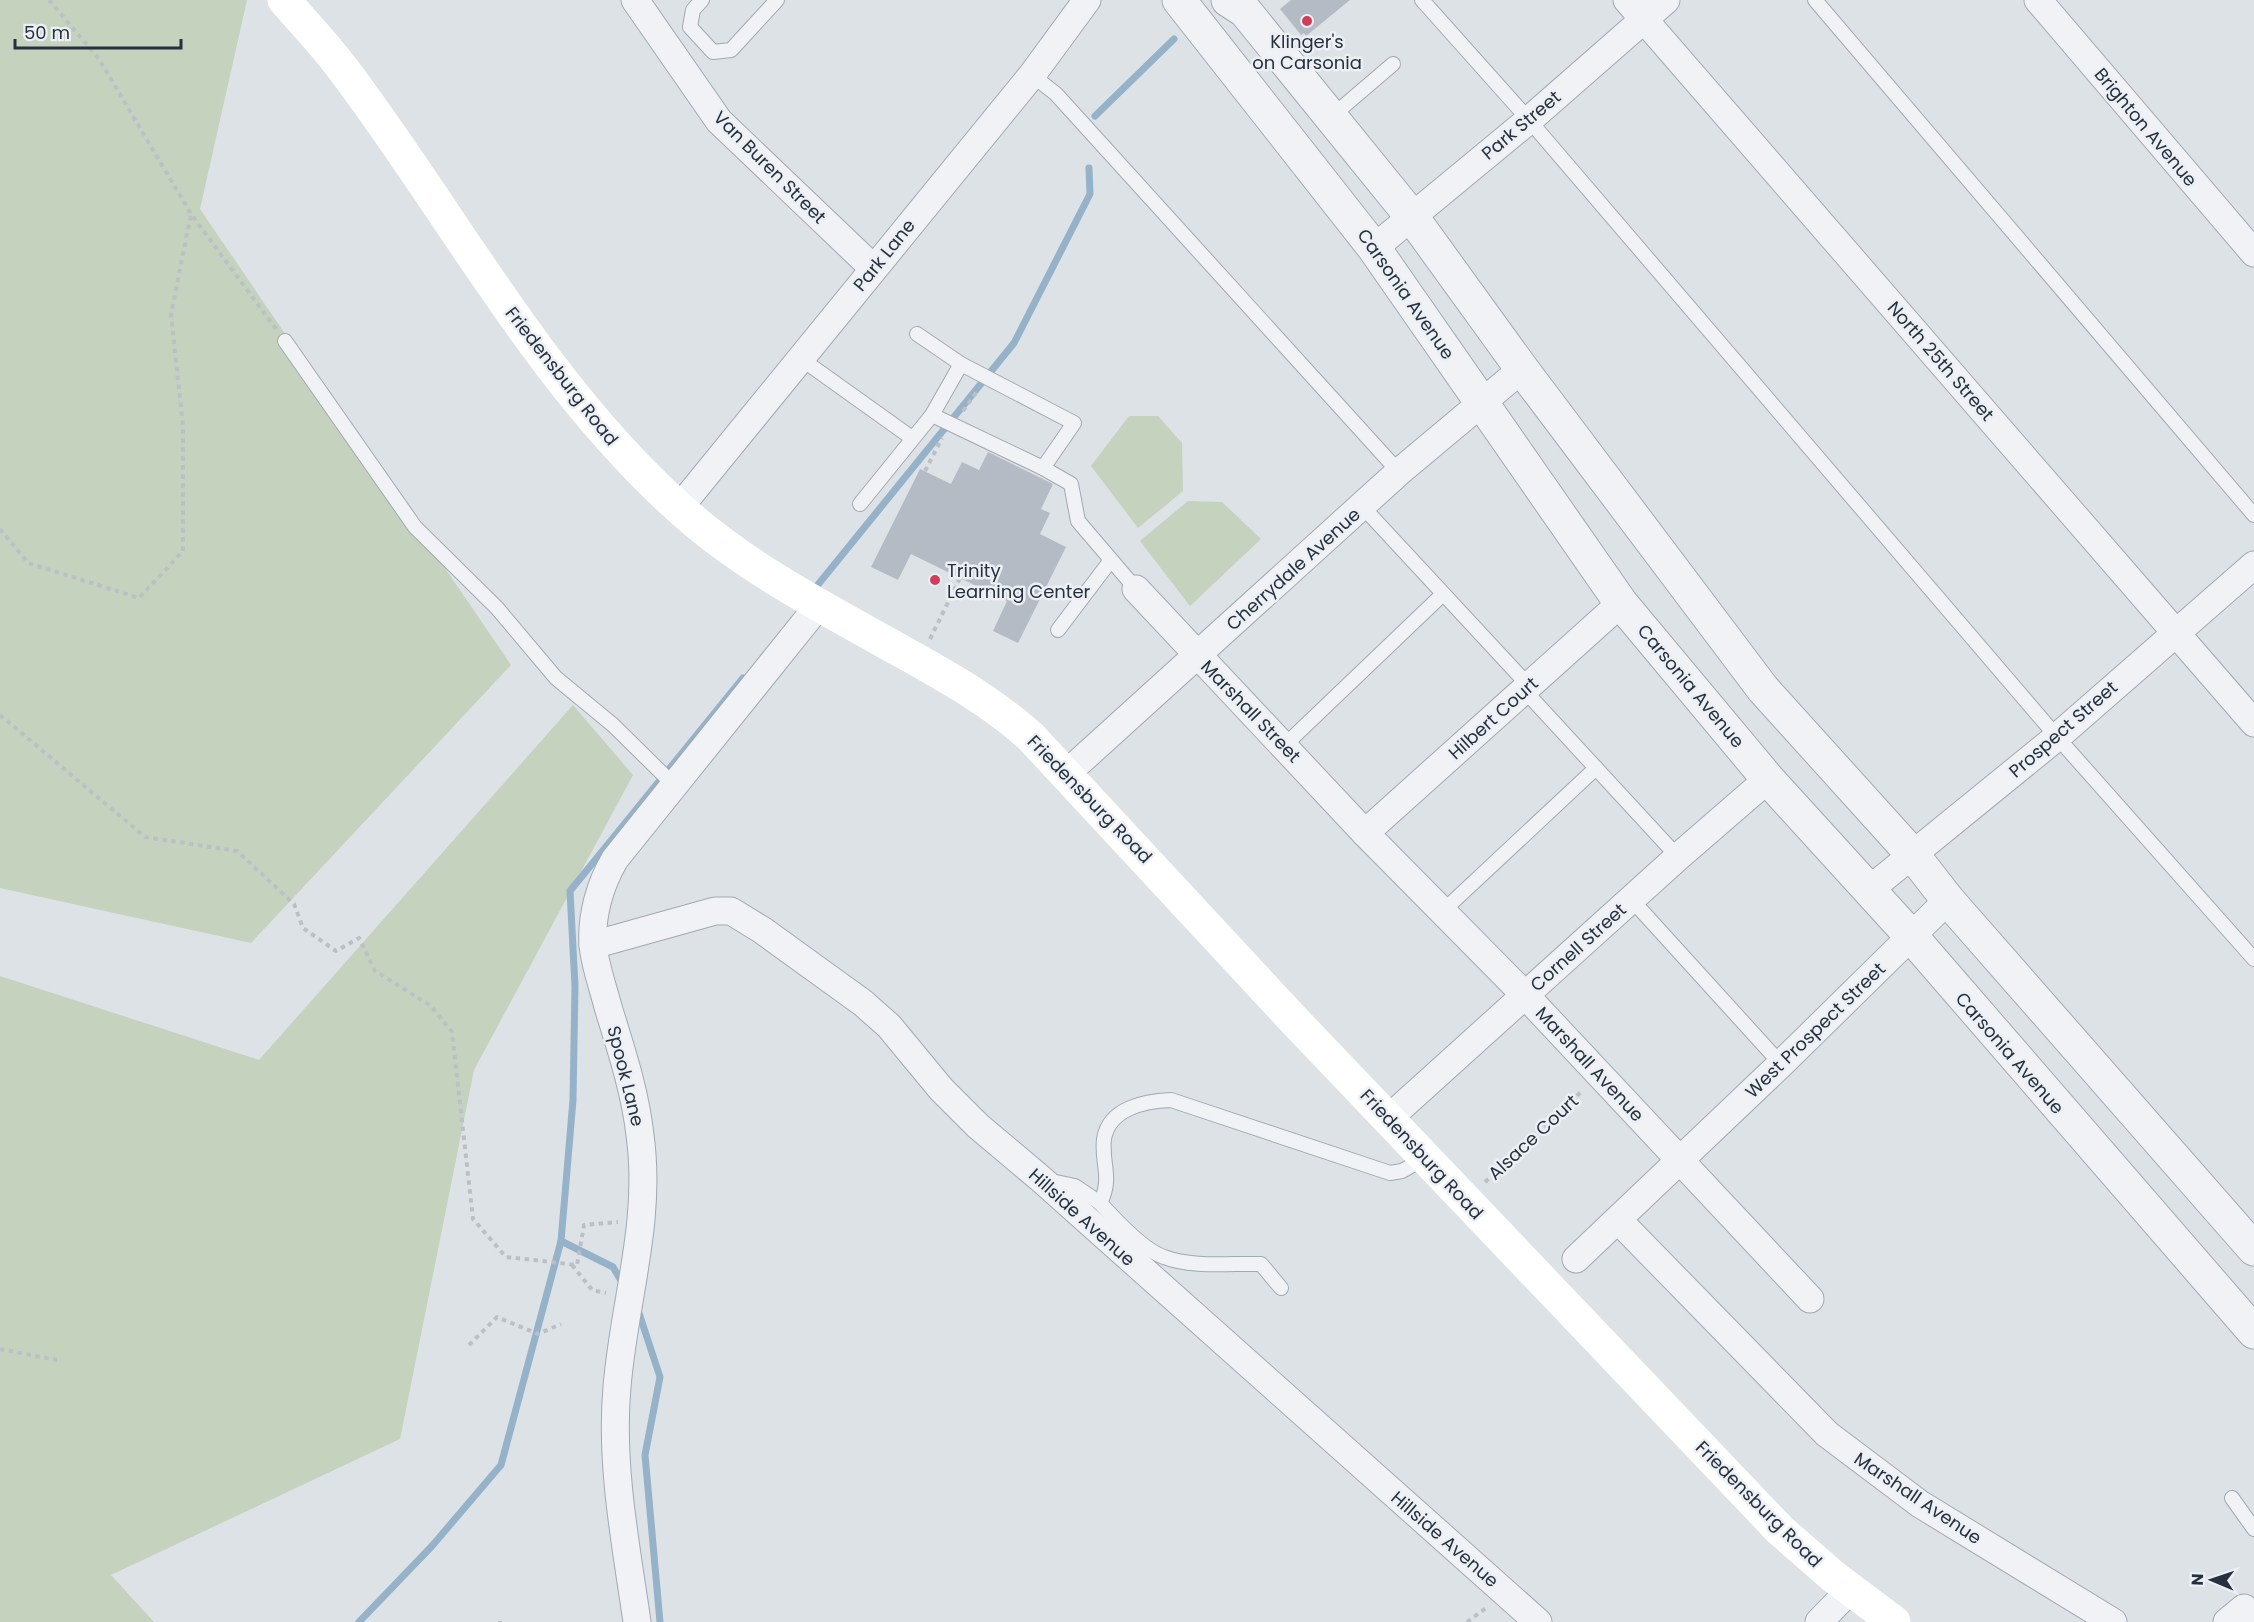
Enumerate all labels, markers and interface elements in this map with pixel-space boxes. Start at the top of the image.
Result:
scale bar [15,12,182,50]
marker: Klinger's on Carsonia [1300,14,1314,28]
text: 50 m [24,20,70,45]
place label: Klinger's on Carsonia [1252,29,1362,75]
street label: Brighton Avenue [2089,62,2203,192]
street label: Park Street [1476,85,1566,165]
street label: Van Buren Street [708,105,832,229]
street label: Park Lane [847,214,921,296]
street label: Carsonia Avenue [1352,224,1460,364]
street label: North 25th Street [1882,296,2000,426]
street label: Friedensburg Road [500,301,624,451]
street label: Cherrydale Avenue [1221,502,1365,636]
place label: Trinity Learning Center [947,558,1091,604]
marker: Trinity Learning Center [928,573,942,587]
street label: Carsonia Avenue [1632,619,1750,753]
street label: Marshall Street [1196,654,1306,768]
street label: Hilbert Court [1443,671,1543,765]
street label: Prospect Street [2003,675,2123,783]
street label: Friedensburg Road [1022,729,1158,869]
street label: Cornell Street [1525,897,1631,997]
street label: West Prospect Street [1739,956,1891,1104]
street label: Carsonia Avenue [1950,987,2070,1119]
street label: Marshall Avenue [1530,1001,1650,1127]
street label: Spook Lane [601,1023,651,1129]
street label: Friedensburg Road [1355,1083,1489,1225]
street label: Alsace Court [1482,1089,1584,1185]
street label: Hillside Avenue [1023,1162,1141,1272]
street label: Friedensburg Road [1690,1435,1828,1573]
street label: Marshall Avenue [1849,1446,1987,1550]
street label: Hillside Avenue [1386,1485,1504,1593]
north arrow [2182,1550,2242,1610]
text: N [2186,1573,2209,1586]

